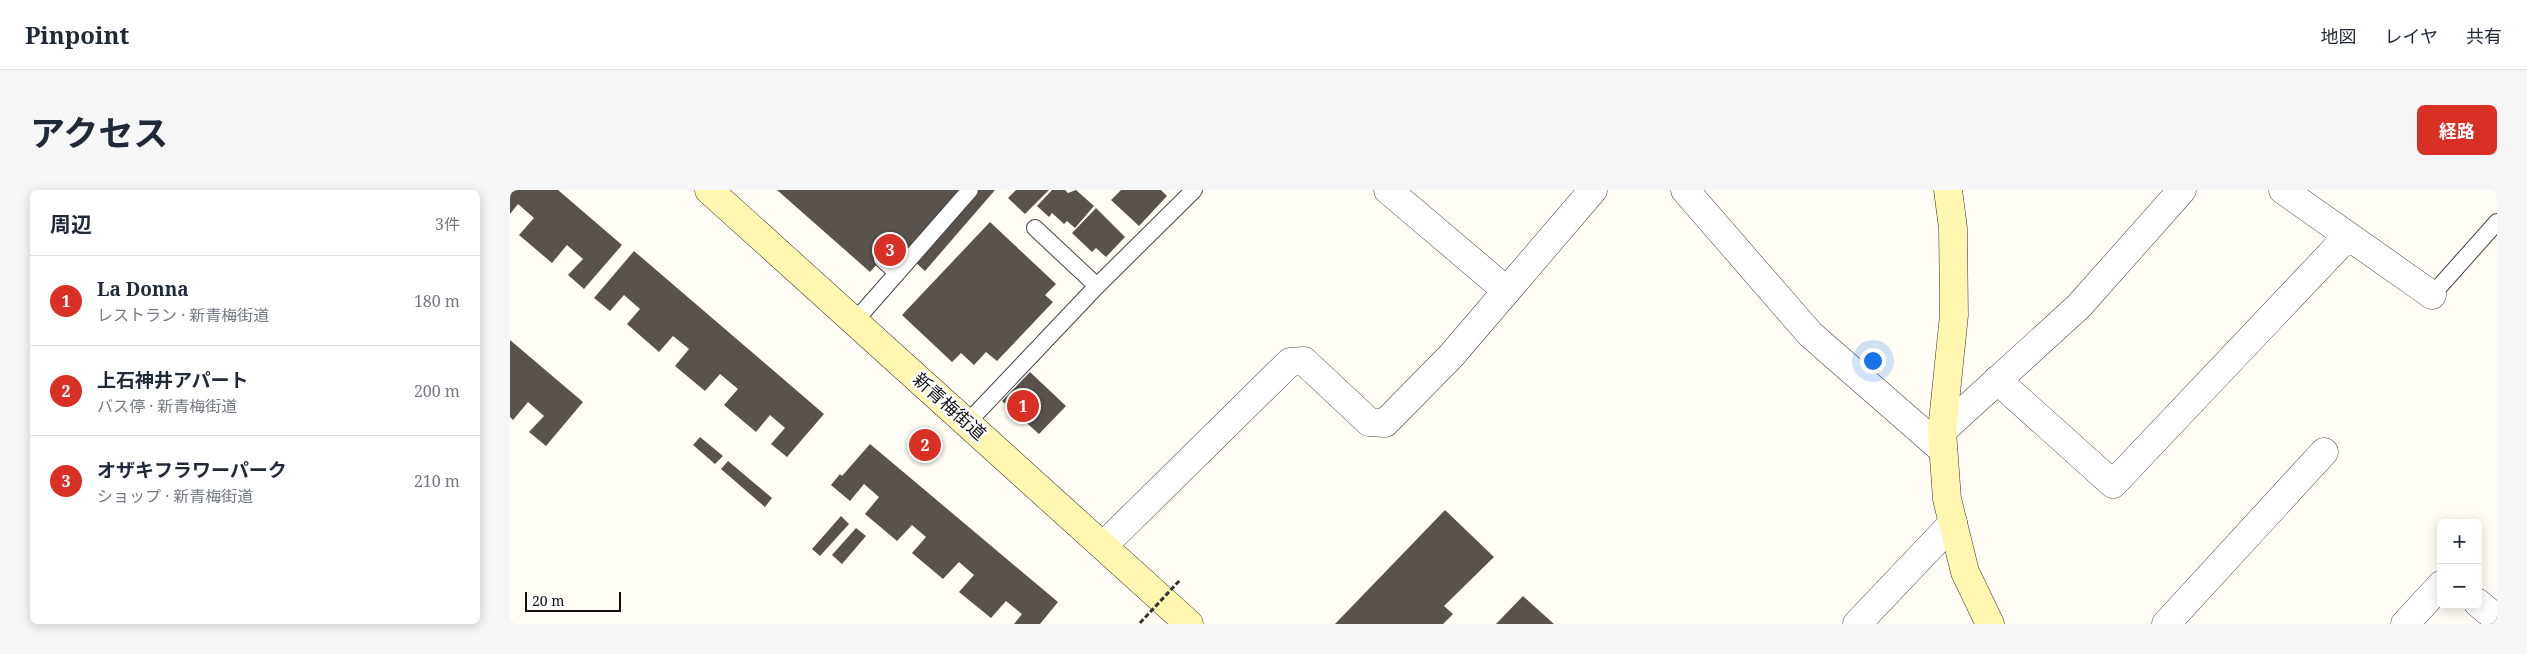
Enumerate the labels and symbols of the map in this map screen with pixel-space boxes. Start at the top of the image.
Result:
pin: 3 [874,231,906,269]
your location [1860,348,1886,374]
street label: 新青梅街道 [909,367,991,445]
pin: 1 [1007,387,1039,425]
pin: 2 [909,426,941,464]
scale bar [525,589,621,612]

